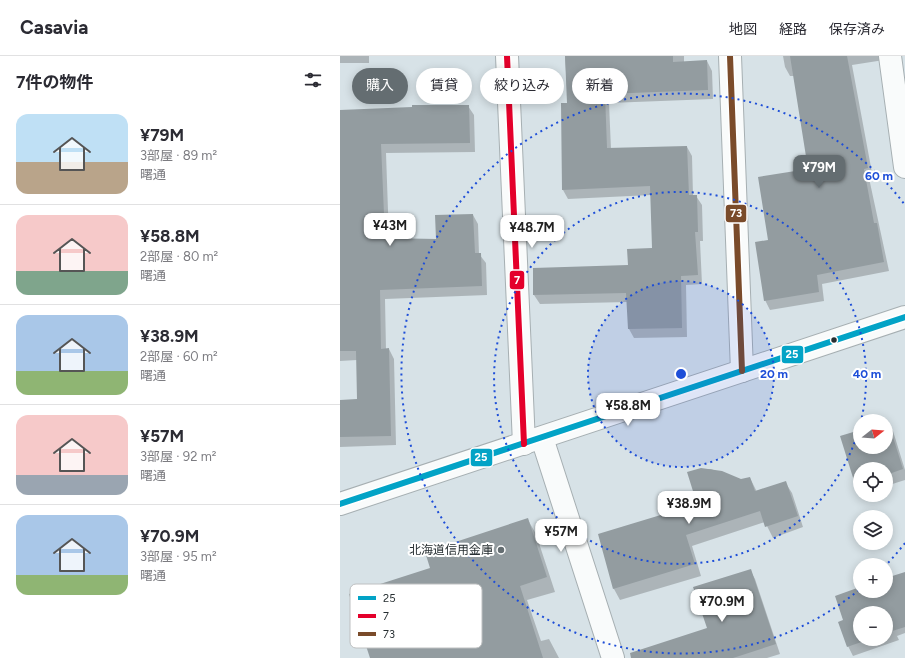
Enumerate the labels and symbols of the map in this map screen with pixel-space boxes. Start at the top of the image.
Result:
pin: ¥79M [795,155,843,189]
text: 60 m [865,169,893,183]
line badge: 73 [725,204,747,223]
text: 73 [730,207,742,220]
pin: ¥43M [366,213,414,247]
pin: ¥48.7M [499,215,565,249]
line badge: 7 [509,270,525,290]
text: 7 [514,274,520,287]
unlabelled marker [829,335,839,345]
line badge: 25 [781,345,804,364]
text: 25 [786,348,798,361]
centre of rings [674,367,688,381]
text: 20 m [760,367,788,381]
text: 40 m [853,367,881,381]
pin: ¥58.8M [595,393,661,427]
north arrow [853,414,893,454]
line badge: 25 [470,448,493,467]
text: 25 [475,451,487,464]
pin: ¥38.9M [656,491,722,525]
pin: ¥57M [537,519,585,553]
place label: 北海道信用金庫 [409,543,493,557]
marker: 北海道信用金庫 [496,545,506,555]
legend [350,584,482,648]
pin: ¥70.9M [689,589,755,623]
text: 25 [383,592,395,605]
text: 7 [383,610,389,623]
text: 73 [383,628,395,641]

